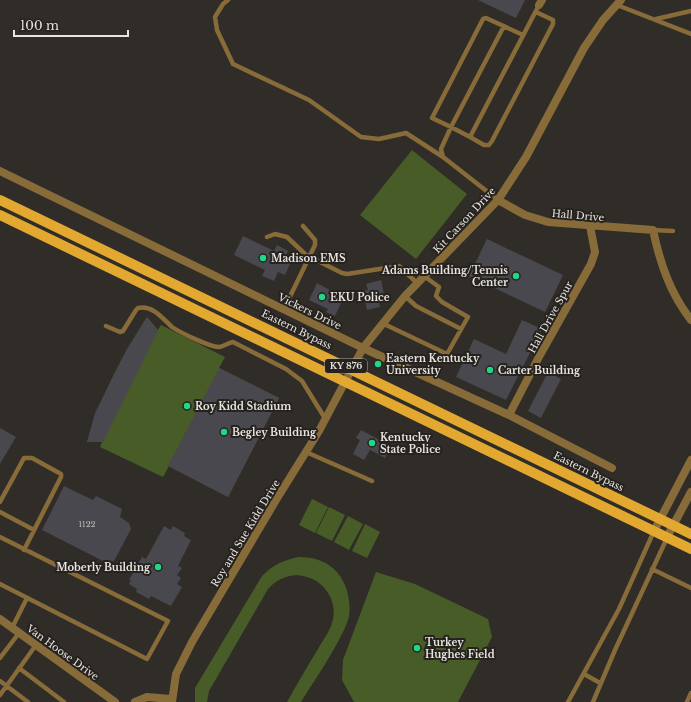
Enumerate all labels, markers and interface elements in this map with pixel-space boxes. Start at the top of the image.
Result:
scale bar [14,12,128,38]
text: 100 m [20,18,59,33]
street label: Kit Carson Drive [430,184,498,256]
street label: Hall Drive [551,207,605,224]
place label: Madison EMS [271,252,346,265]
marker: Madison EMS [258,253,268,263]
place label: Adams Building/Tennis Center [381,264,508,289]
marker: Adams Building/Tennis Center [511,271,521,281]
street label: Hall Drive Spur [525,279,576,356]
street label: Vickers Drive [275,290,344,332]
place label: EKU Police [330,291,390,304]
marker: EKU Police [317,292,327,302]
street label: Eastern Bypass [259,307,334,352]
place label: Eastern Kentucky University [386,352,480,377]
road number: KY 876 [325,359,367,373]
marker: Eastern Kentucky University [373,359,383,369]
place label: Carter Building [498,364,581,377]
marker: Carter Building [485,365,495,375]
place label: Roy Kidd Stadium [195,400,291,413]
marker: Roy Kidd Stadium [182,401,192,411]
place label: Begley Building [232,426,317,439]
marker: Begley Building [219,427,229,437]
place label: Kentucky State Police [380,431,441,456]
marker: Kentucky State Police [367,438,377,448]
street label: Eastern Bypass [551,449,626,494]
street label: Roy and Sue Kidd Drive [208,477,283,589]
house number: 1122 [79,519,96,529]
place label: Moberly Building [56,561,151,574]
marker: Moberly Building [153,562,163,572]
street label: Van Hoose Drive [23,621,102,683]
place label: Turkey Hughes Field [425,636,495,661]
marker: Turkey Hughes Field [412,643,422,653]

